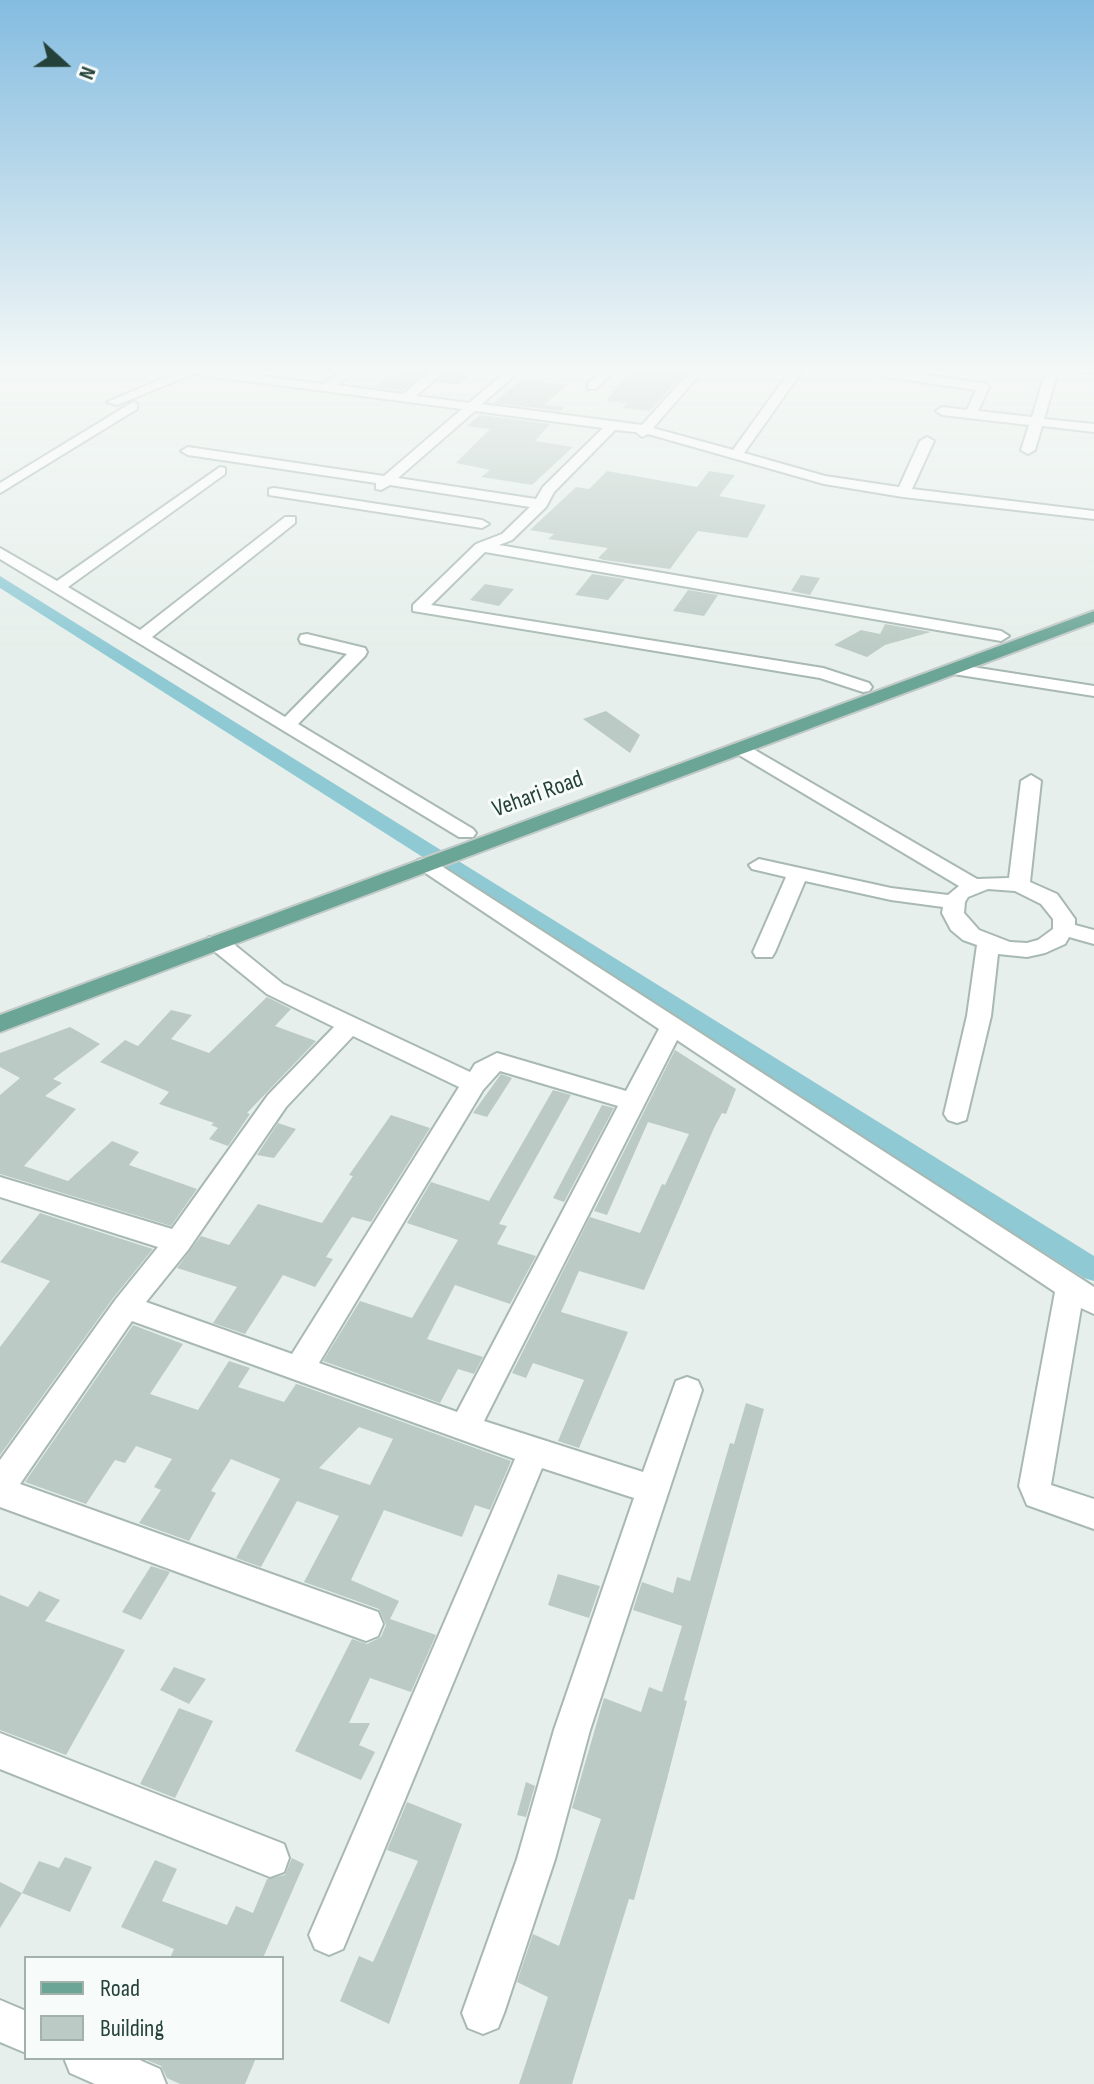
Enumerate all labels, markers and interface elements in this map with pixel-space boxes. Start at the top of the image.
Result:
north arrow [24,24,104,104]
text: N [72,62,102,83]
street label: Vehari Road [489,765,587,825]
legend [24,1956,284,2060]
text: Road [100,1974,140,2003]
text: Building [100,2014,164,2043]

